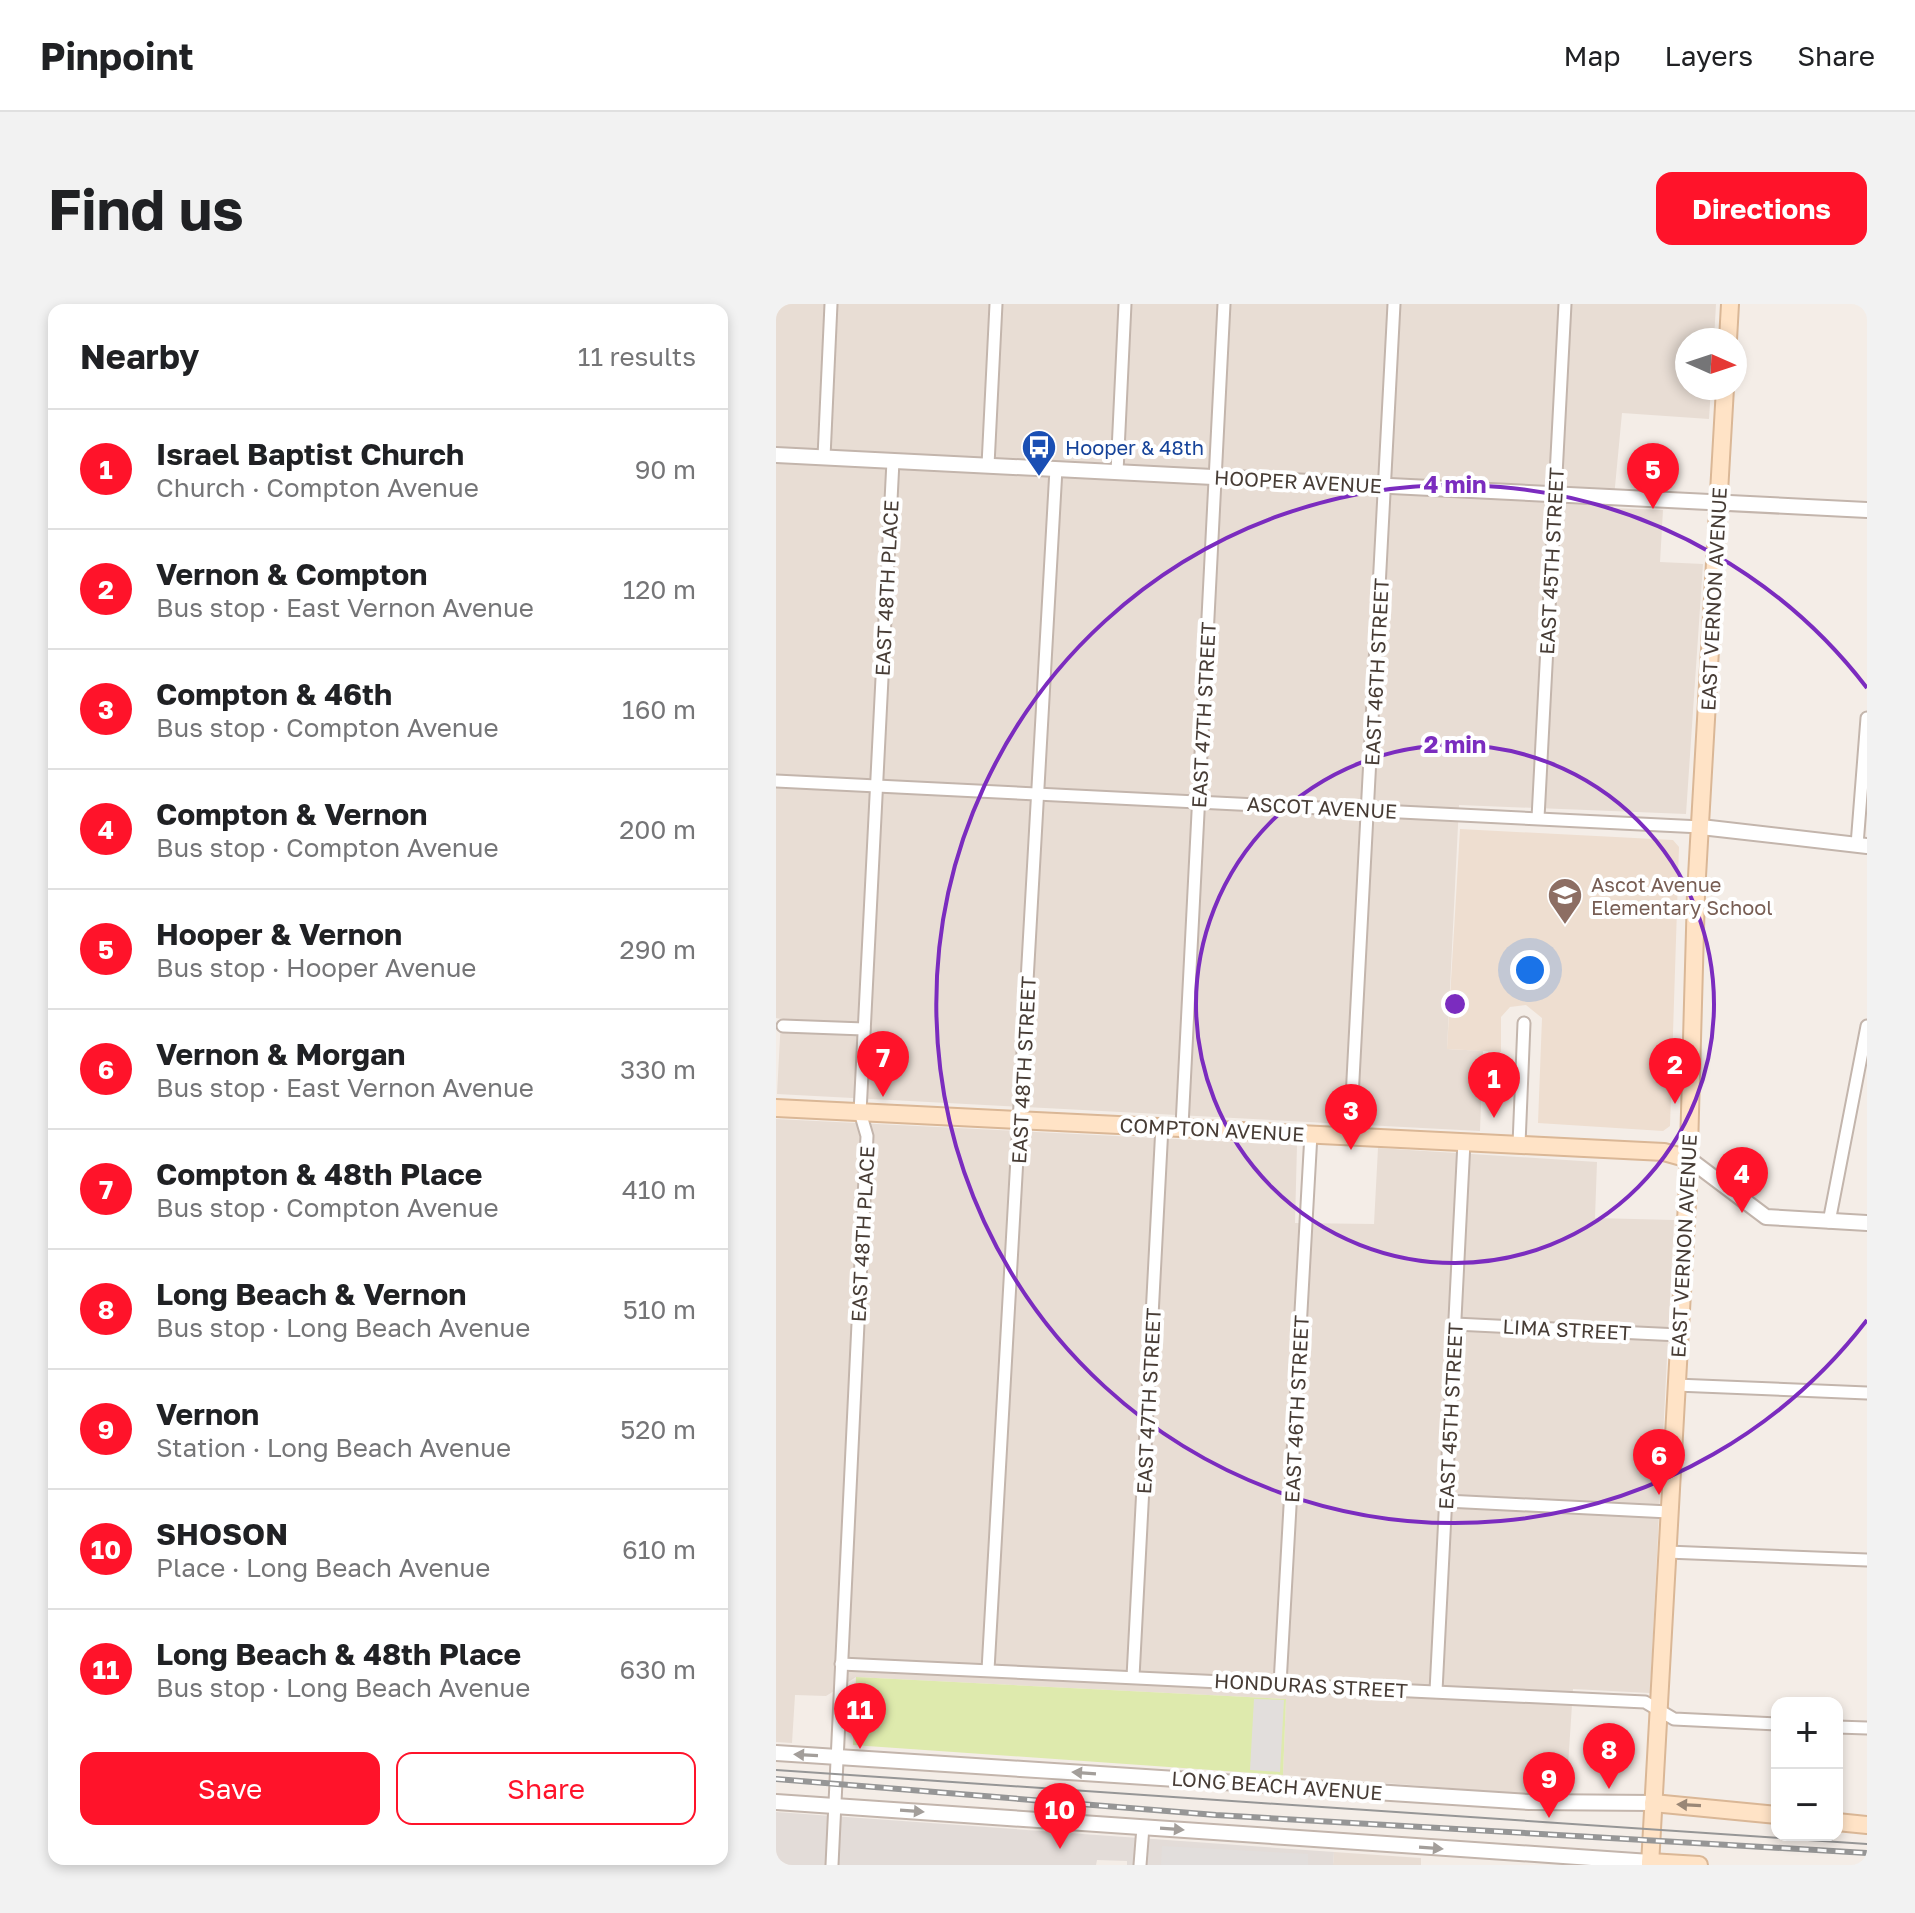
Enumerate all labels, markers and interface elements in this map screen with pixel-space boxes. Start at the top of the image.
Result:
text: Pinpoint [40,33,194,78]
text: Map [1563,39,1621,72]
text: Layers [1665,39,1753,72]
text: Share [1797,39,1875,72]
button: Directions [1656,172,1867,245]
text: Find us [48,175,244,242]
north arrow [1675,328,1747,400]
text: Nearby [80,336,200,376]
text: 11 results [578,341,696,372]
bus stop icon: Hooper & 48th [1020,428,1058,478]
place label: Hooper & 48th [1065,435,1204,459]
text: Israel Baptist Church [156,436,464,472]
pin: 5 [1627,443,1679,509]
text: 1 [99,454,113,485]
text: 90 m [635,454,696,485]
street label: HOOPER AVENUE [1214,465,1382,497]
street label: EAST 45TH STREET [1534,467,1568,655]
text: 4 min [1423,469,1487,498]
text: Church · Compton Avenue [156,472,479,503]
street label: EAST VERNON AVENUE [1695,487,1731,711]
street label: EAST 48TH PLACE [869,499,903,677]
text: Vernon & Compton [156,556,428,592]
text: 2 [98,574,114,605]
text: 120 m [623,574,696,605]
street label: EAST 46TH STREET [1359,578,1393,766]
text: Bus stop · East Vernon Avenue [156,592,534,623]
street label: EAST 47TH STREET [1186,621,1220,809]
text: Compton & 46th [156,676,392,712]
text: 3 [98,694,114,725]
text: 160 m [622,694,696,725]
text: Bus stop · Compton Avenue [156,712,499,743]
text: 2 min [1424,729,1486,758]
street label: ASCOT AVENUE [1246,791,1398,823]
text: Compton & Vernon [156,796,428,832]
text: 4 [98,814,114,845]
text: 200 m [619,814,696,845]
text: Bus stop · Compton Avenue [156,832,499,863]
place label: Ascot Avenue Elementary School [1591,872,1773,919]
school or university icon: Ascot Avenue Elementary School [1546,876,1584,926]
text: Hooper & Vernon [156,916,402,952]
text: 5 [98,934,114,965]
text: 290 m [620,934,696,965]
your location [1510,950,1550,990]
text: Bus stop · Hooper Avenue [156,952,476,983]
street label: EAST 48TH STREET [1006,976,1040,1164]
centre of rings [1441,990,1469,1018]
pin: 7 [857,1031,909,1097]
text: Vernon & Morgan [156,1036,405,1072]
pin: 2 [1649,1038,1701,1104]
pin: 1 [1468,1052,1520,1118]
text: 6 [98,1054,114,1085]
text: 330 m [620,1054,696,1085]
text: Bus stop · East Vernon Avenue [156,1072,534,1103]
pin: 3 [1325,1084,1377,1150]
street label: COMPTON AVENUE [1119,1112,1305,1146]
street label: EAST VERNON AVENUE [1665,1134,1701,1358]
street label: EAST 48TH PLACE [845,1145,879,1323]
pin: 4 [1716,1147,1768,1213]
text: Compton & 48th Place [156,1156,482,1192]
text: 7 [99,1174,113,1205]
text: 410 m [622,1174,696,1205]
text: Bus stop · Compton Avenue [156,1192,499,1223]
text: Long Beach & Vernon [156,1276,466,1312]
text: 8 [98,1294,114,1325]
text: 510 m [623,1294,696,1325]
street label: EAST 47TH STREET [1131,1307,1165,1495]
text: Bus stop · Long Beach Avenue [156,1312,530,1343]
street label: LIMA STREET [1502,1314,1632,1344]
street label: EAST 46TH STREET [1279,1315,1313,1503]
street label: EAST 45TH STREET [1433,1322,1467,1510]
text: Vernon [156,1396,259,1432]
text: 9 [98,1414,114,1445]
text: 520 m [620,1414,696,1445]
pin: 6 [1633,1429,1685,1495]
text: Station · Long Beach Avenue [156,1432,511,1463]
text: SHOSON [156,1516,288,1552]
text: 10 [91,1534,121,1565]
text: 610 m [622,1534,696,1565]
text: Place · Long Beach Avenue [156,1552,490,1583]
text: Long Beach & 48th Place [156,1636,521,1672]
text: 11 [93,1654,119,1685]
text: 630 m [619,1654,696,1685]
street label: HONDURAS STREET [1214,1668,1408,1702]
text: Bus stop · Long Beach Avenue [156,1672,530,1703]
pin: 11 [834,1683,886,1749]
map controls [1771,1697,1843,1841]
button: + [1771,1697,1843,1769]
pin: 8 [1583,1723,1635,1789]
one-way arrow [793,1748,818,1761]
button: Save [80,1752,380,1825]
button: Share [396,1752,696,1825]
pin: 9 [1523,1752,1575,1818]
one-way arrow [1071,1766,1096,1779]
street label: LONG BEACH AVENUE [1171,1766,1383,1804]
button: − [1771,1769,1843,1841]
pin: 10 [1034,1783,1086,1849]
one-way arrow [1676,1798,1701,1811]
one-way arrow [900,1805,925,1818]
one-way arrow [1160,1823,1185,1836]
one-way arrow [1419,1842,1444,1855]

